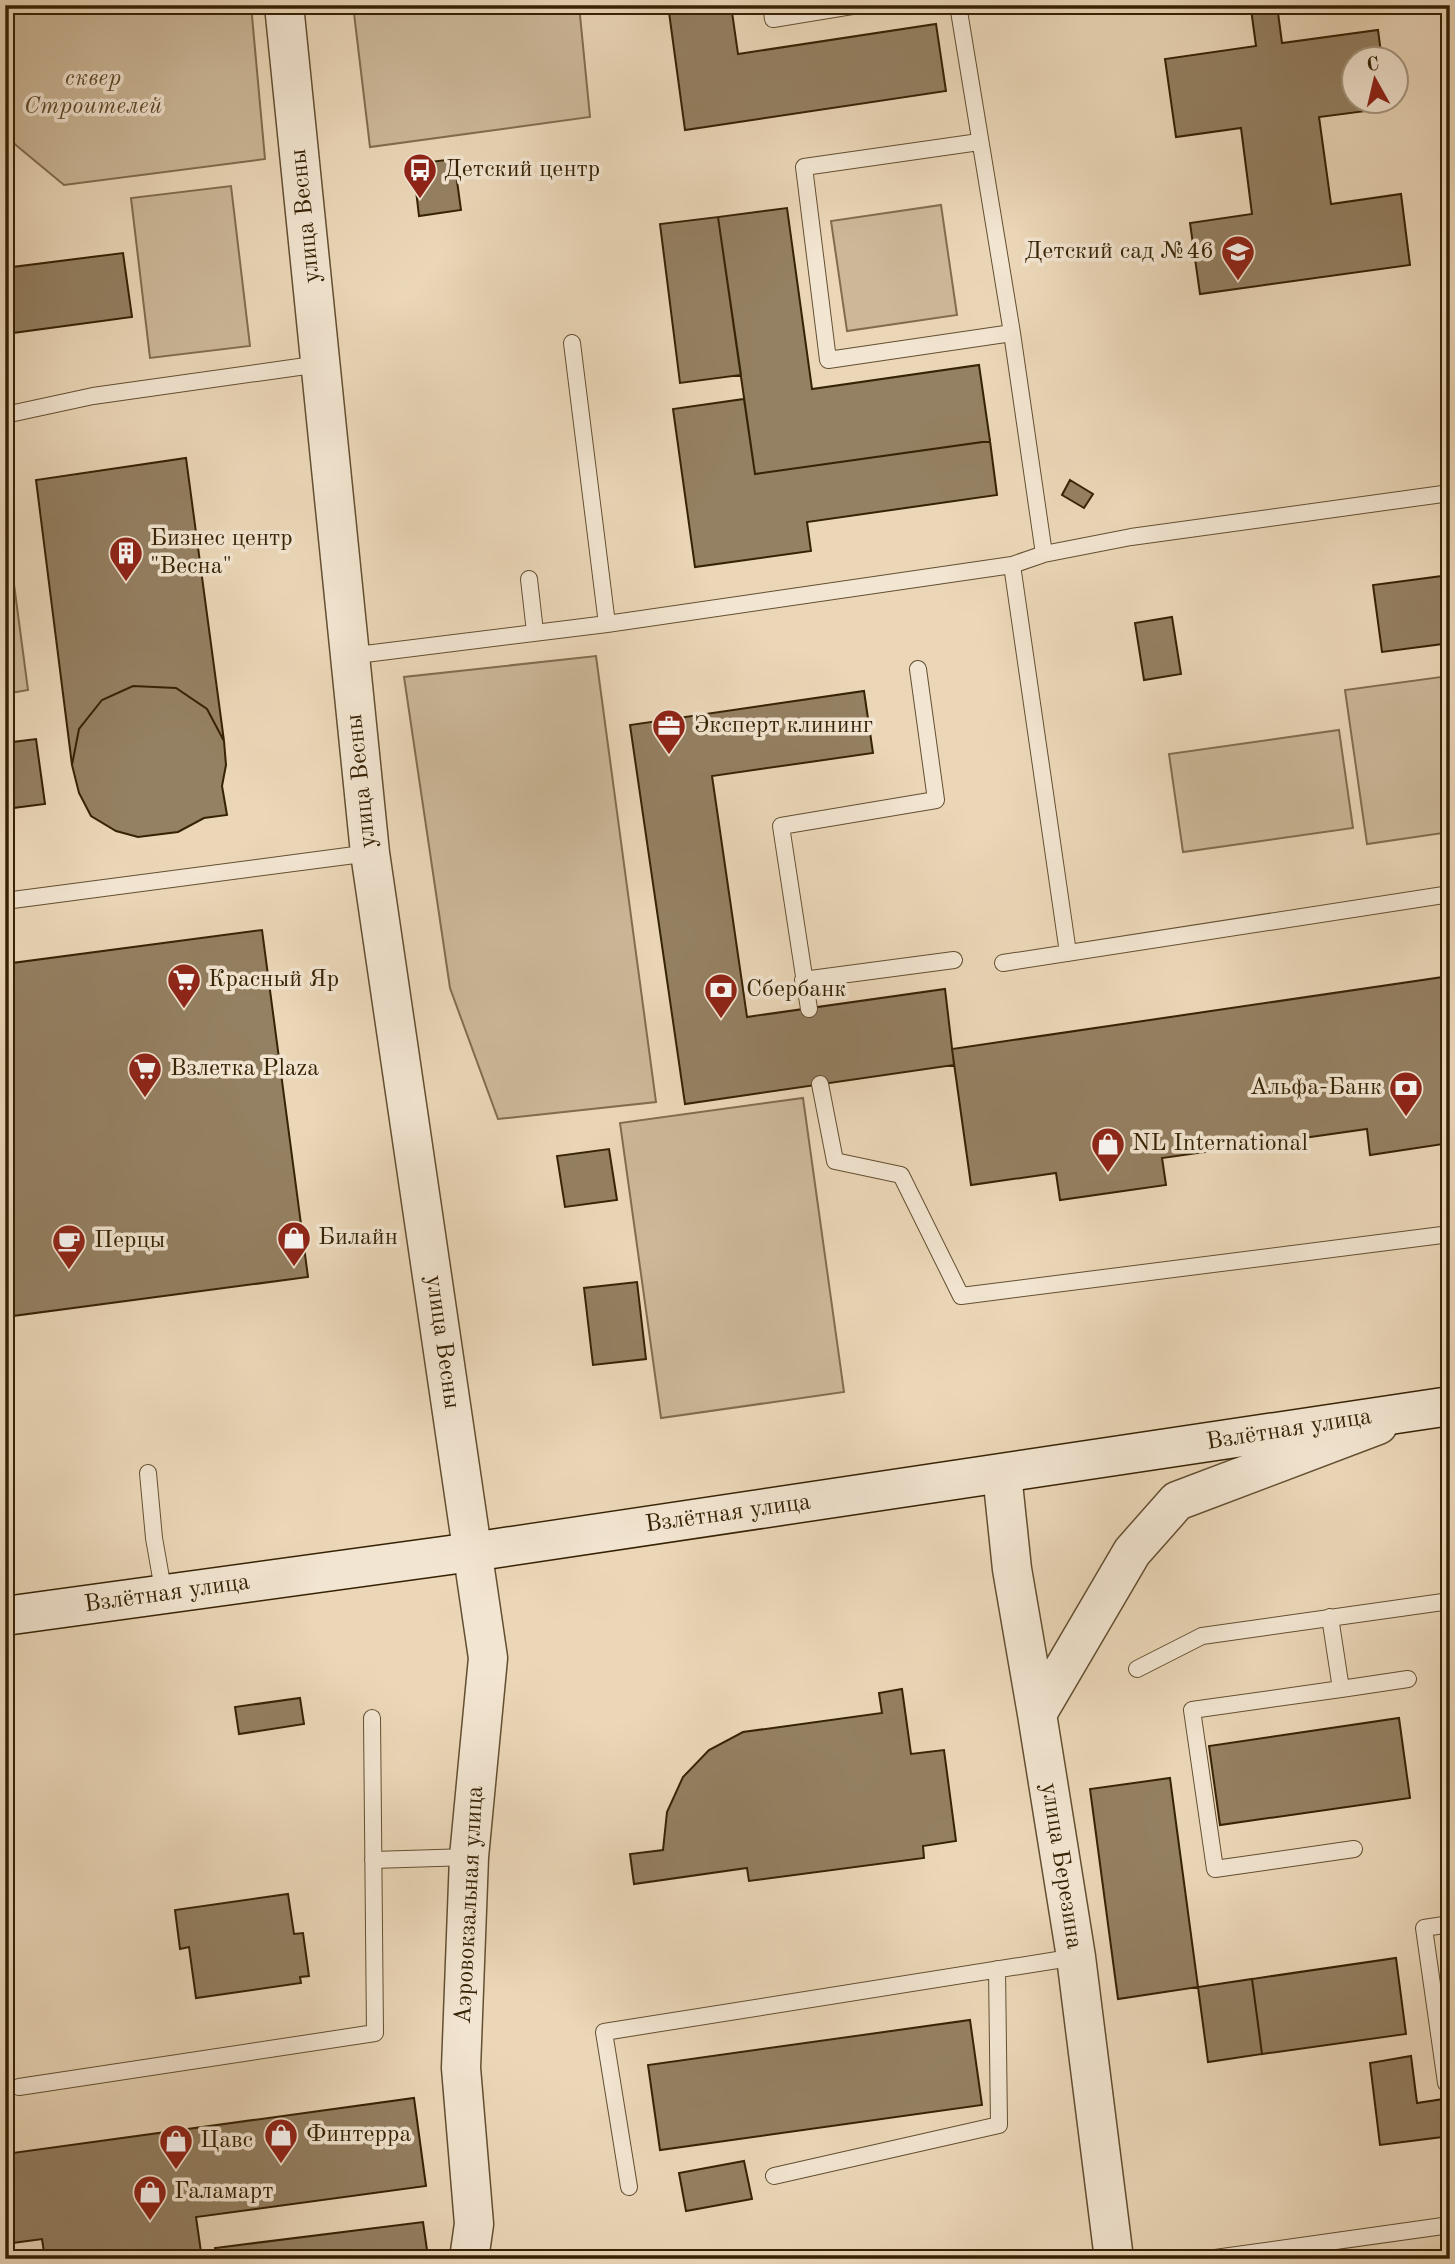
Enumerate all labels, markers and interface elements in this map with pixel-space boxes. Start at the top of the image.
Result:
north arrow [1340,46,1410,116]
text: С [1365,55,1381,76]
park label: сквер Строителей [24,67,162,119]
street label: улица Весны [287,148,325,284]
bus stop icon: Детский центр [401,151,439,200]
place label: Детский центр [444,158,600,182]
school or university icon: Детский сад №46 [1219,233,1257,282]
place label: Детский сад №46 [1025,240,1214,264]
place label: Бизнес центр "Весна" [150,527,293,579]
building icon: Бизнес центр "Весна" [107,534,145,583]
office icon: Эксперт клининг [650,707,688,756]
street label: улица Весны [343,713,381,849]
place label: Эксперт клининг [694,714,873,738]
supermarket icon: Красный Яр [165,961,203,1010]
place label: Красный Яр [208,968,339,992]
bank icon: Сбербанк [702,971,740,1020]
place label: Сбербанк [746,978,846,1002]
supermarket icon: Взлетка Plaza [126,1050,164,1099]
place label: Взлетка Plaza [170,1057,319,1081]
bank icon: Альфа-Банк [1387,1069,1425,1118]
place label: Альфа-Банк [1250,1076,1382,1100]
shop icon: NL International [1089,1125,1127,1174]
place label: NL International [1132,1132,1308,1156]
shop icon: Билайн [275,1219,313,1268]
cafe icon: Перцы [50,1222,88,1271]
place label: Билайн [318,1226,398,1250]
place label: Перцы [94,1229,165,1253]
street label: улица Весны [421,1273,463,1411]
street label: Взлётная улица [1205,1405,1374,1455]
street label: Взлётная улица [644,1490,813,1538]
street label: Взлётная улица [83,1570,252,1618]
street label: улица Березина [1036,1781,1086,1951]
street label: Аэровокзальная улица [452,1785,488,2025]
shop icon: Финтерра [262,2116,300,2165]
shop icon: Цавс [157,2122,195,2171]
place label: Финтерра [306,2123,411,2147]
place label: Цавс [200,2129,253,2153]
shop icon: Галамарт [131,2173,169,2222]
place label: Галамарт [174,2180,274,2204]

